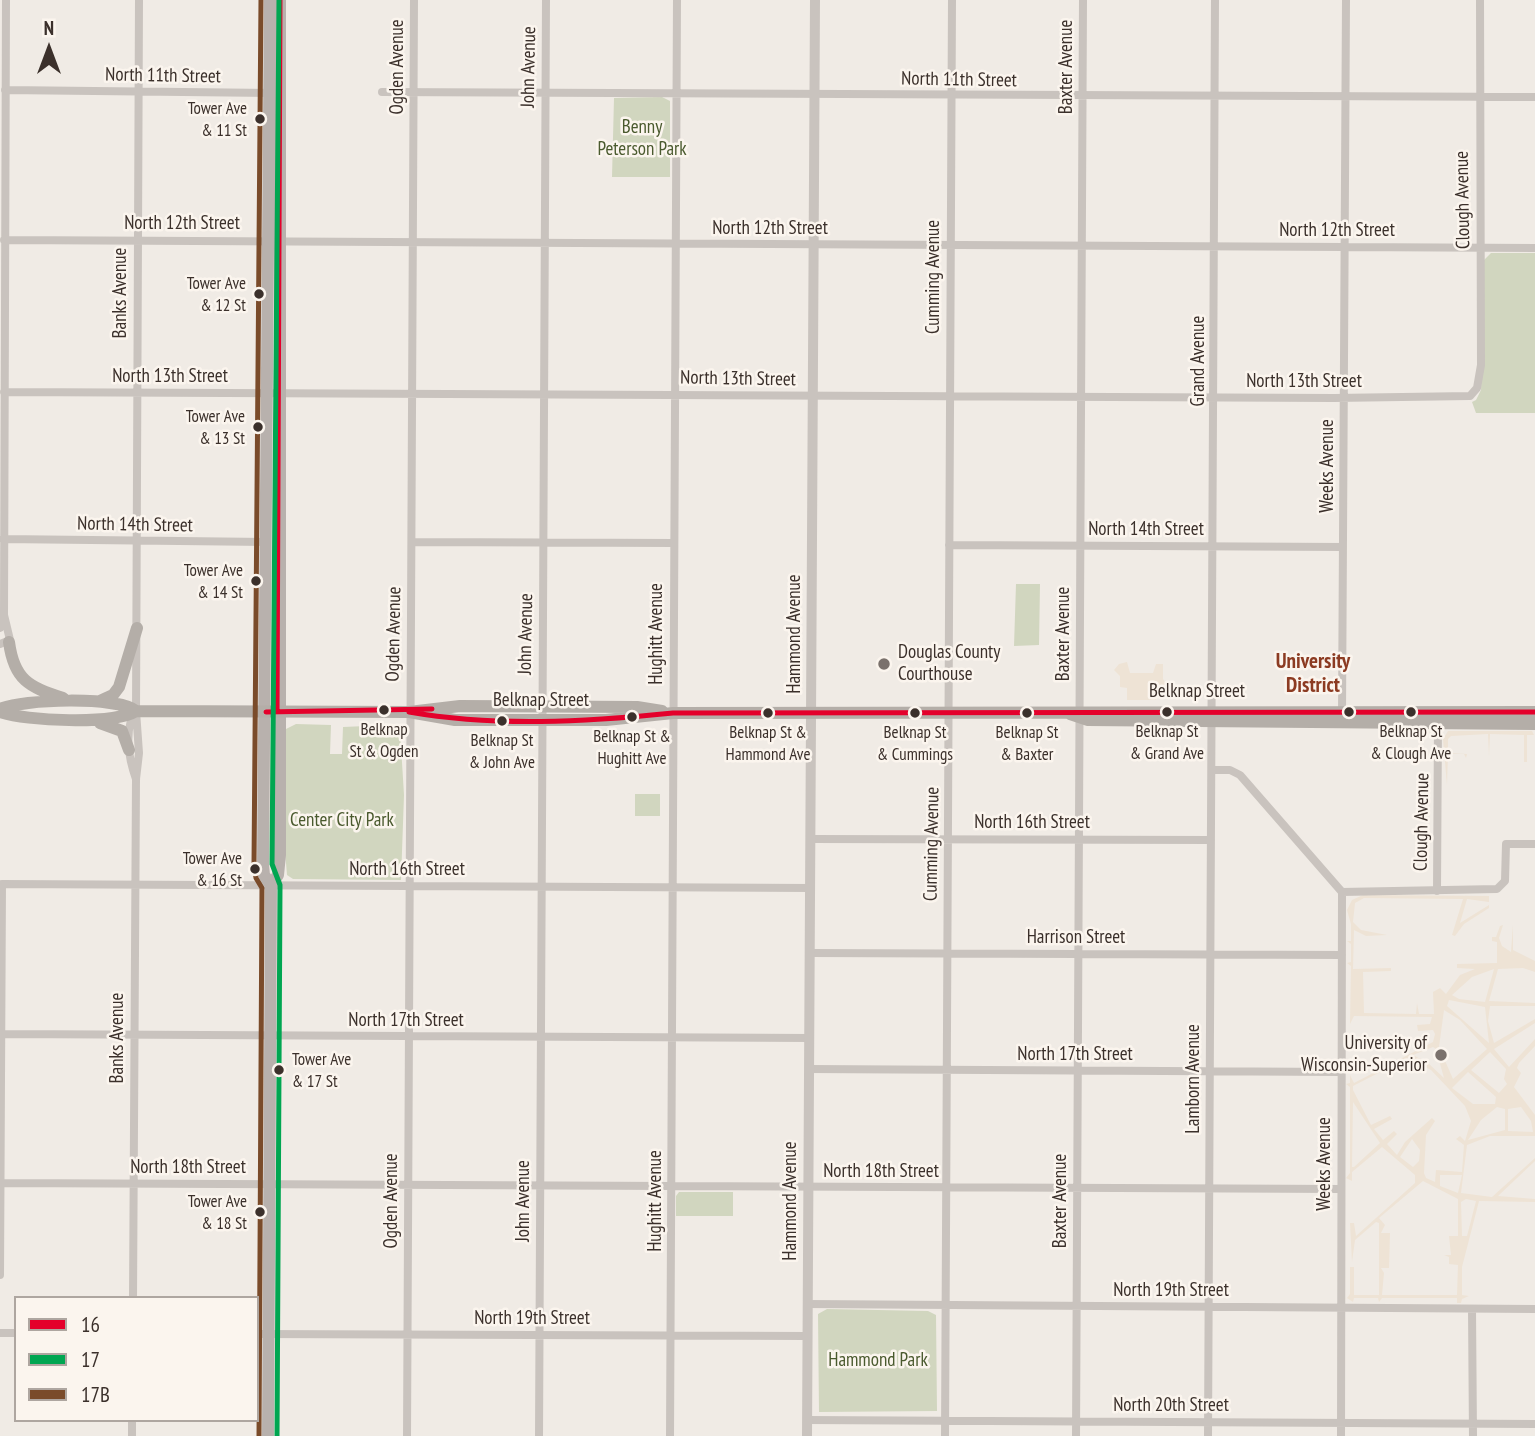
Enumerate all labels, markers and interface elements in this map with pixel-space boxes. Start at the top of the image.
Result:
north arrow [14,14,84,84]
text: N [44,16,54,40]
street label: Ogden Avenue [387,19,409,115]
street label: Baxter Avenue [1056,20,1078,114]
street label: John Avenue [517,26,541,108]
street label: North 11th Street [105,64,221,88]
street label: North 11th Street [901,68,1017,92]
place label: Tower Ave & 11 St [188,99,247,139]
marker: Tower Ave & 11 St [253,112,267,126]
park label: Benny Peterson Park [597,117,687,161]
street label: Clough Avenue [1451,151,1475,249]
street label: North 12th Street [124,213,240,235]
street label: North 12th Street [712,218,828,240]
street label: Cumming Avenue [923,220,945,334]
street label: North 12th Street [1279,220,1395,242]
street label: Banks Avenue [110,248,132,338]
place label: Tower Ave & 12 St [187,274,246,314]
marker: Tower Ave & 12 St [252,287,266,301]
street label: Grand Avenue [1188,316,1210,406]
street label: North 13th Street [112,366,228,388]
street label: North 13th Street [680,367,796,391]
street label: North 13th Street [1246,371,1362,393]
place label: Tower Ave & 13 St [186,407,245,447]
street label: Weeks Avenue [1317,419,1339,513]
marker: Tower Ave & 13 St [251,420,265,434]
street label: North 14th Street [77,513,193,537]
street label: North 14th Street [1088,519,1204,541]
place label: Tower Ave & 14 St [184,561,243,601]
marker: Tower Ave & 14 St [249,574,263,588]
street label: Hammond Avenue [784,574,806,694]
street label: Hughitt Avenue [646,583,668,685]
street label: Ogden Avenue [382,586,406,682]
street label: Baxter Avenue [1053,587,1075,681]
street label: John Avenue [514,593,538,675]
place label: Douglas County Courthouse [898,642,1000,686]
district label: University District [1276,649,1350,699]
marker: Douglas County Courthouse [876,656,892,672]
street label: Belknap Street [1149,681,1245,703]
street label: Belknap Street [493,690,589,712]
marker: Belknap St & Ogden [377,703,391,717]
marker: Belknap St & Grand Ave [1160,705,1174,719]
unlabelled marker [1342,705,1356,719]
marker: Belknap St & Clough Ave [1404,705,1418,719]
marker: Belknap St & Hammond Ave [761,706,775,720]
marker: Belknap St & Cummings [908,706,922,720]
marker: Belknap St & Baxter [1020,706,1034,720]
marker: Belknap St & Hughitt Ave [625,710,639,724]
marker: Belknap St & John Ave [495,714,509,728]
place label: Belknap St & Ogden [350,720,418,760]
place label: Belknap St & Grand Ave [1130,722,1204,762]
place label: Belknap St & Clough Ave [1371,722,1451,762]
place label: Belknap St & Hammond Ave [726,723,810,763]
place label: Belknap St & Cummings [877,723,953,763]
place label: Belknap St & Baxter [996,723,1058,763]
place label: Belknap St & Hughitt Ave [593,727,671,767]
place label: Belknap St & John Ave [469,731,535,771]
street label: Clough Avenue [1410,773,1434,871]
street label: Cumming Avenue [920,787,944,901]
park label: Center City Park [290,810,394,832]
street label: North 16th Street [974,812,1090,834]
place label: Tower Ave & 16 St [183,849,242,889]
street label: North 16th Street [349,859,465,881]
marker: Tower Ave & 16 St [248,862,262,876]
street label: Harrison Street [1027,927,1125,949]
street label: Banks Avenue [107,993,129,1083]
street label: North 17th Street [348,1010,464,1032]
street label: Lamborn Avenue [1183,1024,1205,1134]
place label: University of Wisconsin-Superior [1301,1033,1427,1077]
street label: North 17th Street [1017,1044,1133,1066]
marker: University of Wisconsin-Superior [1433,1047,1449,1063]
place label: Tower Ave & 17 St [292,1050,351,1090]
marker: Tower Ave & 17 St [272,1063,286,1077]
street label: Weeks Avenue [1314,1117,1336,1211]
street label: Hammond Avenue [780,1141,802,1261]
street label: Hughitt Avenue [645,1150,667,1252]
street label: Ogden Avenue [381,1153,403,1249]
street label: Baxter Avenue [1050,1154,1072,1248]
street label: North 18th Street [130,1157,246,1179]
street label: John Avenue [513,1160,535,1242]
street label: North 18th Street [823,1161,939,1183]
place label: Tower Ave & 18 St [188,1192,247,1232]
marker: Tower Ave & 18 St [253,1205,267,1219]
street label: North 19th Street [1113,1280,1229,1302]
legend [14,1296,259,1422]
street label: North 19th Street [474,1308,590,1330]
text: 16 [81,1311,100,1338]
text: 17 [81,1346,100,1373]
park label: Hammond Park [828,1350,928,1372]
text: 17B [81,1381,110,1408]
street label: North 20th Street [1113,1395,1229,1417]

